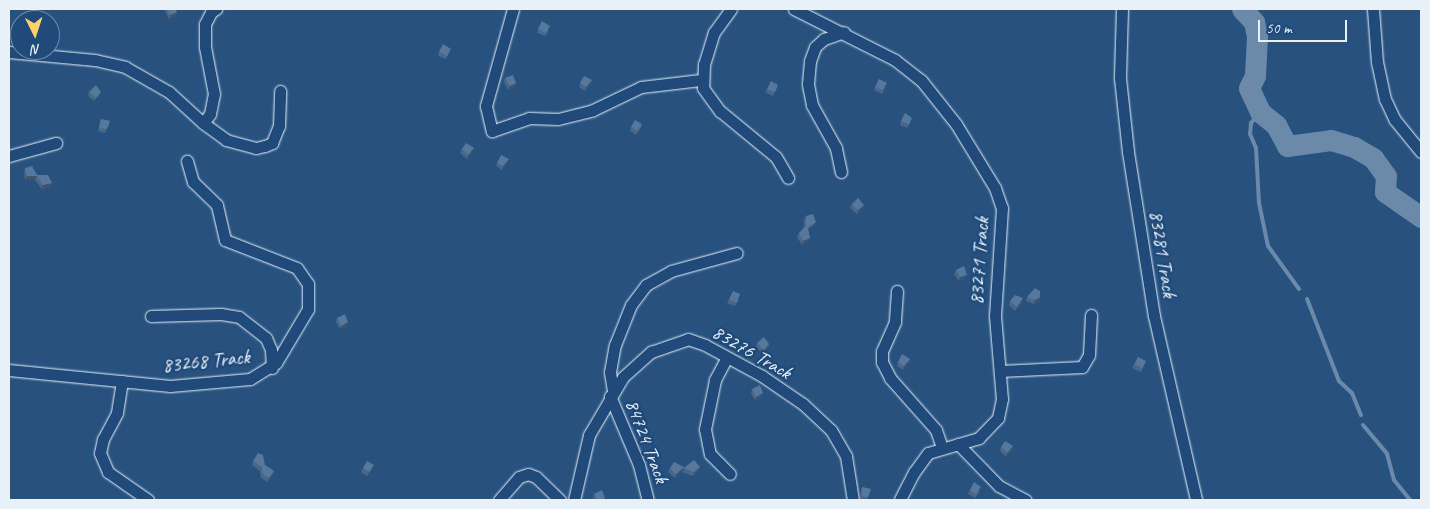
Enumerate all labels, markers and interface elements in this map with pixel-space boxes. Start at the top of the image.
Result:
north arrow [10,10,60,60]
scale bar [1260,10,1349,42]
text: 50 m [1266,19,1292,38]
text: N [31,41,41,58]
street label: 83281 Track [1144,209,1182,299]
street label: 83271 Track [964,216,994,306]
street label: 83276 Track [708,320,796,384]
street label: 83268 Track [161,344,251,378]
street label: 84724 Track [620,396,674,486]

